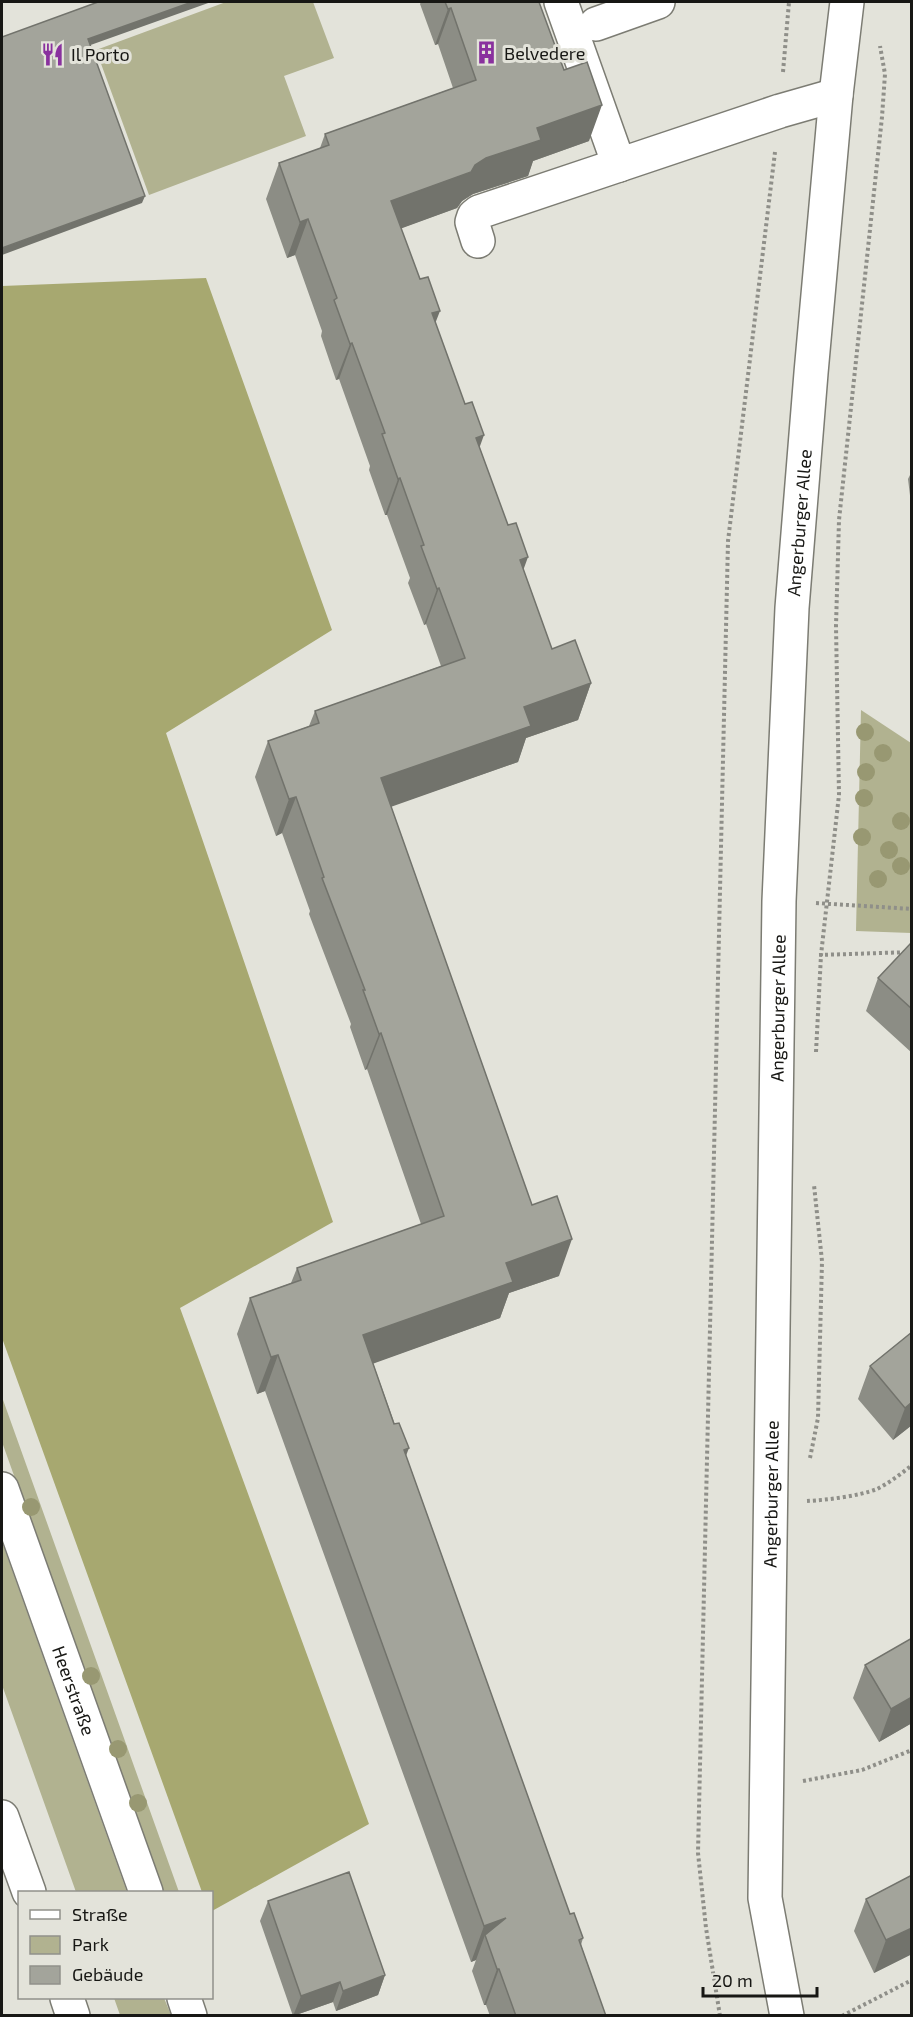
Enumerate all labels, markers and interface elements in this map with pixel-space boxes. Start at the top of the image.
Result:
building icon: Belvedere [473,40,499,66]
restaurant icon: Il Porto [40,41,66,67]
place label: Belvedere [504,42,586,64]
place label: Il Porto [71,43,130,65]
street label: Angerburger Allee [782,448,816,597]
street label: Angerburger Allee [765,934,790,1082]
street label: Angerburger Allee [759,1420,783,1568]
street label: Heerstraße [48,1643,100,1738]
legend [18,1891,213,1999]
text: Straße [72,1903,128,1925]
text: Park [72,1933,109,1955]
scale bar [703,1960,817,1998]
text: Gebäude [72,1963,143,1985]
text: 20 m [712,1969,753,1991]

